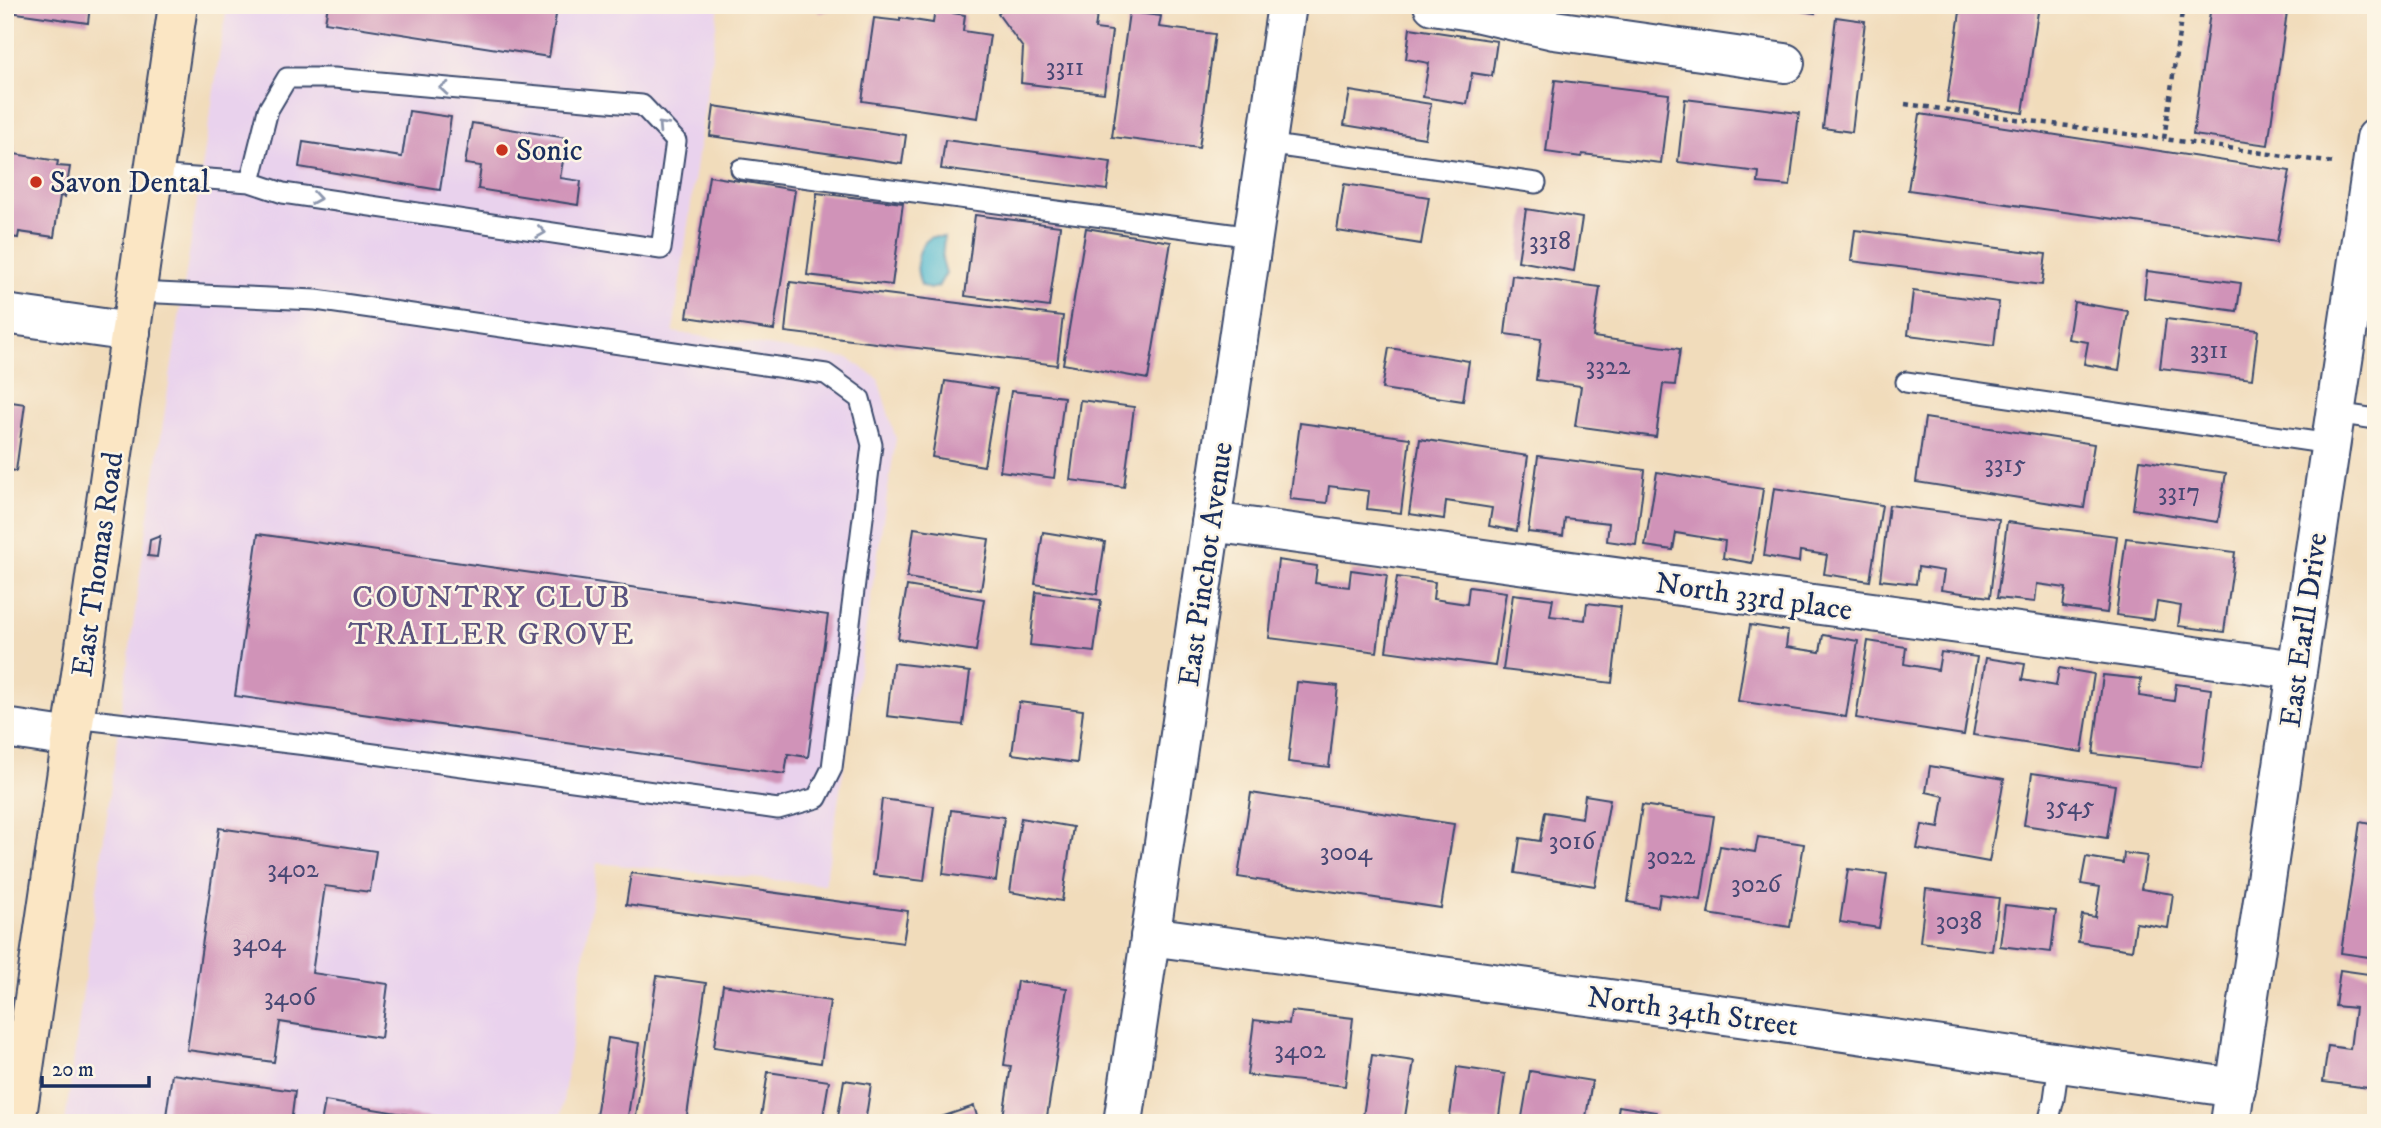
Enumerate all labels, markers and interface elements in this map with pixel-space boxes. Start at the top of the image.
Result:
house number: 3311 [1046,51,1084,84]
one-way arrow [439,81,450,96]
one-way arrow [658,121,671,134]
place label: Sonic [516,133,583,170]
marker: Sonic [494,142,510,158]
place label: Savon Dental [50,165,210,202]
marker: Savon Dental [28,174,44,190]
one-way arrow [310,191,322,206]
one-way arrow [535,224,547,239]
house number: 3318 [1529,225,1571,258]
house number: 3311 [2190,334,2228,367]
house number: 3322 [1586,350,1631,383]
street label: East Pinchot Avenue [1171,440,1242,689]
house number: 3315 [1984,448,2026,481]
street label: East Thomas Road [64,449,133,679]
house number: 3317 [2158,476,2200,509]
street label: East Earll Drive [2273,530,2336,730]
street label: North 33rd place [1653,565,1855,630]
district label: COUNTRY CLUB TRAILER GROVE [348,578,636,655]
house number: 3545 [2046,790,2095,823]
house number: 3016 [1549,825,1597,858]
house number: 3004 [1320,836,1373,869]
house number: 3022 [1646,840,1696,873]
house number: 3402 [267,853,319,886]
house number: 3026 [1731,868,1782,901]
house number: 3038 [1936,905,1982,938]
house number: 3404 [232,927,287,960]
street label: North 34th Street [1585,979,1801,1046]
house number: 3406 [264,981,318,1014]
house number: 3402 [1274,1034,1326,1067]
scale bar [42,1044,149,1088]
text: 20 m [52,1057,94,1083]

